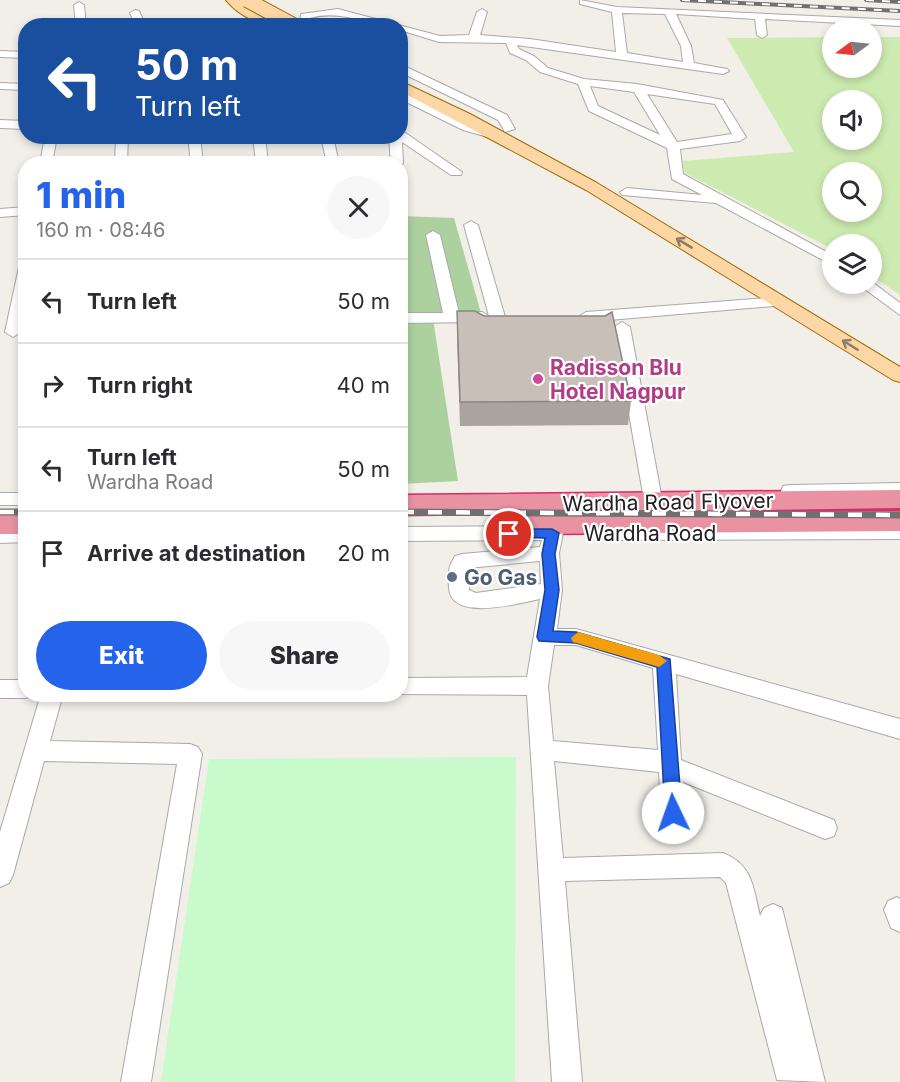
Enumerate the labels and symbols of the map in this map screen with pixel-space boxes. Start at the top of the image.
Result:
north arrow [822,18,882,78]
one-way arrow [676,236,693,248]
one-way arrow [842,339,859,352]
place label: Radisson Blu Hotel Nagpur [550,355,686,404]
marker: Radisson Blu Hotel Nagpur [531,372,545,386]
street label: Wardha Road Flyover [562,488,774,516]
pin [483,508,534,559]
street label: Wardha Road [584,521,716,546]
place label: Go Gas [464,565,537,590]
marker: Go Gas [445,570,459,584]
position arrow [641,781,705,845]

